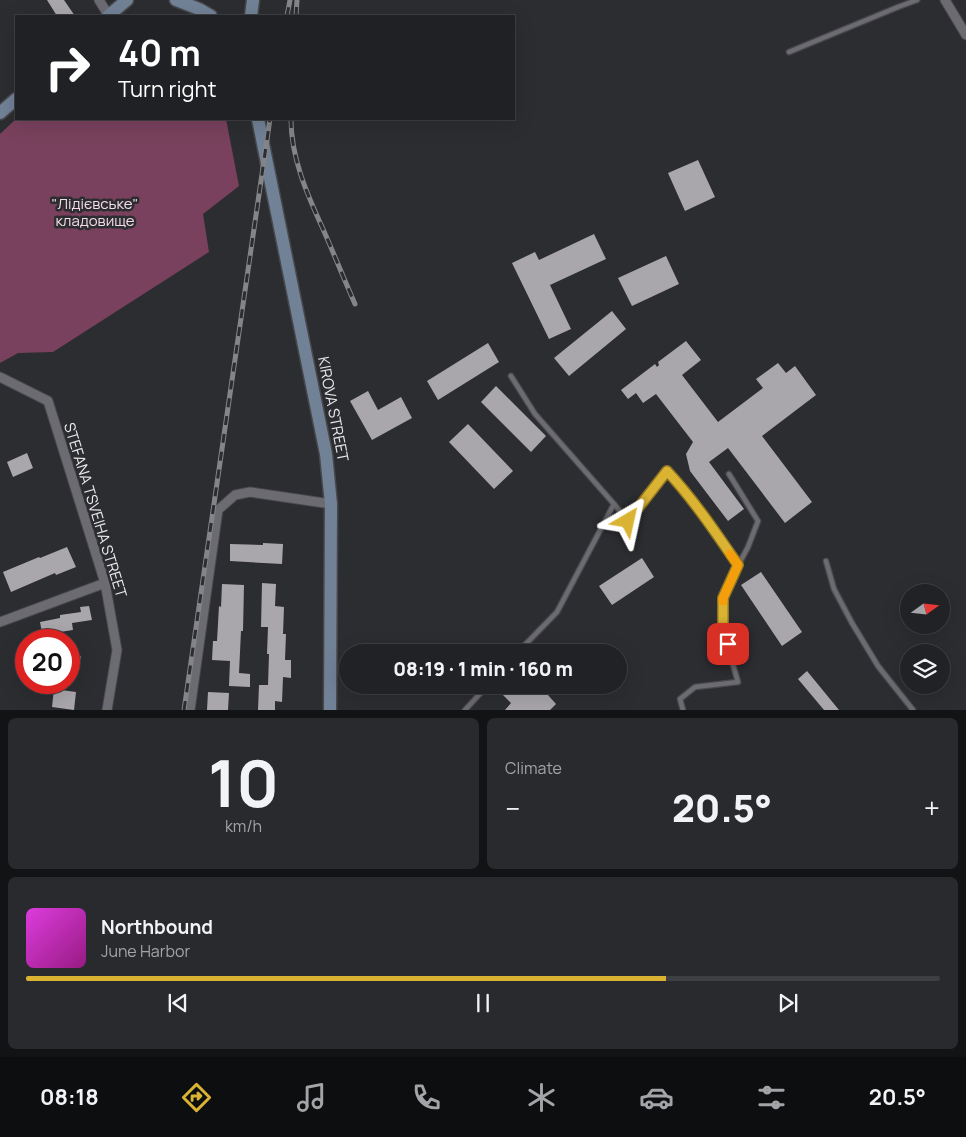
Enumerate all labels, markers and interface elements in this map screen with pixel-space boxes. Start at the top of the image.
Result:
text: 40 m [118,29,201,77]
icon: right [35,35,100,100]
text: Turn right [118,74,216,104]
park label: "Лідієвське" кладовище [52,193,138,231]
street label: KIROVA STREET [313,355,354,463]
street label: STEFANA TSVEIHA STREET [59,420,132,600]
position arrow [601,494,653,546]
north arrow [900,584,950,634]
map controls [900,584,950,694]
pin [707,623,749,665]
speed limit sign: 20 [15,629,80,694]
icon: arrive [714,630,742,658]
button: layers [900,644,950,694]
text: 08:19 · 1 min · 160 m [393,656,573,682]
text: 10 [208,738,279,827]
text: Climate [505,757,562,779]
text: 20.5° [672,781,772,833]
text: − [505,789,520,827]
text: + [924,789,940,827]
text: km/h [225,815,262,837]
text: Northbound [101,914,213,940]
text: June Harbor [101,940,190,962]
icon: previous [164,989,192,1017]
icon: pause [469,989,497,1017]
icon: next [774,989,802,1017]
icon: directions [179,1080,214,1115]
icon: music [294,1080,329,1115]
icon: phone [409,1080,444,1115]
icon: climate [524,1080,559,1115]
icon: car [639,1080,674,1115]
icon: filters [754,1080,789,1115]
text: 08:18 [40,1082,99,1112]
text: 20.5° [869,1082,926,1112]

